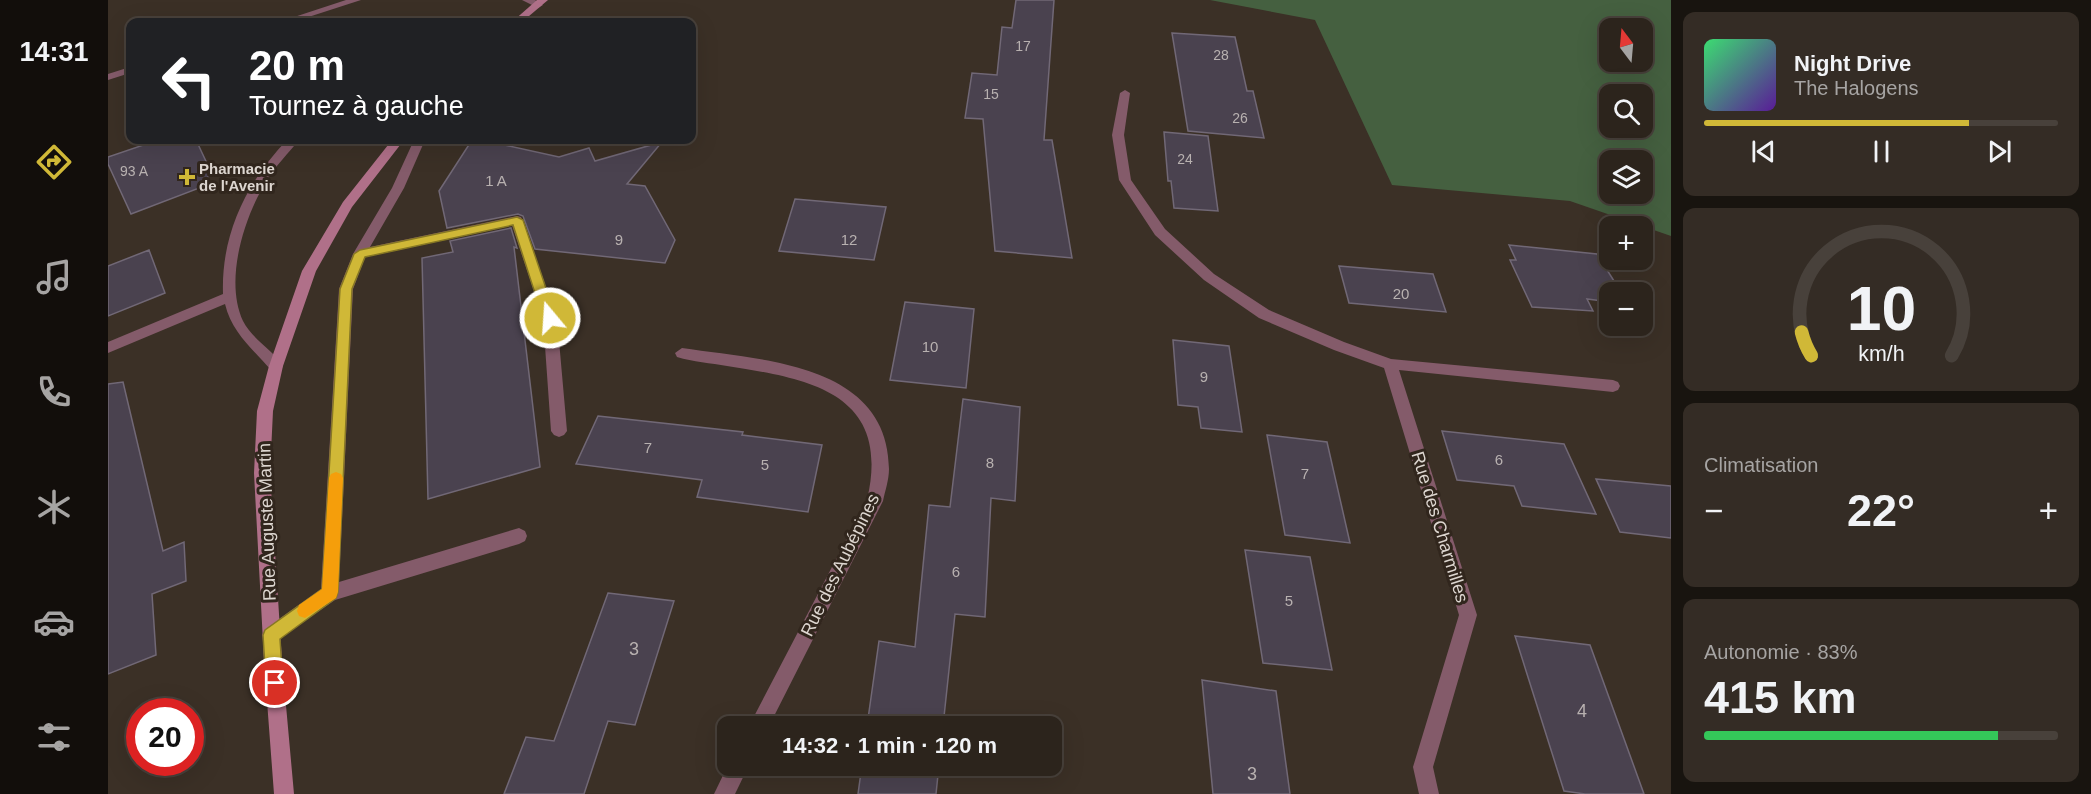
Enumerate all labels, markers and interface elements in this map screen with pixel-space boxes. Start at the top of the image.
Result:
north arrow [1599,18,1653,72]
map controls [1599,18,1653,336]
text: 14:31 [19,37,89,67]
house number: 17 [1015,38,1031,54]
icon: left [150,42,228,120]
text: 20 m [249,42,345,89]
house number: 28 [1213,47,1229,63]
text: Night Drive [1794,51,1911,76]
text: The Halogens [1794,77,1919,99]
button: search [1599,84,1653,138]
house number: 15 [983,86,999,102]
text: Tournez à gauche [249,91,464,121]
house number: 26 [1232,110,1248,126]
icon: previous [1747,135,1780,168]
icon: pause [1865,135,1898,168]
icon: next [1983,135,2016,168]
icon: directions [33,141,75,183]
button: layers [1599,150,1653,204]
house number: 24 [1177,151,1193,167]
place label: Pharmacie de l'Avenir [199,160,275,194]
house number: 93 A [120,163,149,179]
marker: Pharmacie de l'Avenir [180,170,194,184]
house number: 1 A [485,172,507,189]
button: + [1599,216,1653,270]
house number: 9 [615,231,623,248]
house number: 12 [841,231,857,248]
icon: music [33,256,75,298]
text: 10 [1846,274,1916,343]
button: − [1599,282,1653,336]
house number: 20 [1393,285,1409,302]
position arrow [518,286,582,350]
house number: 10 [922,338,938,355]
text: km/h [1858,343,1904,367]
house number: 9 [1200,368,1208,385]
icon: phone [33,371,75,413]
house number: 7 [644,439,652,456]
street label: Rue Auguste Martin [254,443,280,601]
street label: Rue des Charmilles [1407,449,1473,605]
house number: 6 [1495,451,1503,468]
house number: 8 [986,454,994,471]
text: Climatisation [1704,454,1818,476]
house number: 5 [761,456,769,473]
house number: 7 [1301,465,1309,482]
text: 22° [1847,485,1915,536]
icon: climate [33,486,75,528]
street label: Rue des Aubépines [797,490,883,640]
text: − [1704,492,1723,529]
text: + [2039,492,2058,529]
house number: 6 [952,563,960,580]
house number: 5 [1285,592,1293,609]
icon: car [33,601,75,643]
house number: 3 [629,639,639,659]
text: Autonomie · 83% [1704,641,1857,663]
pin [249,657,300,708]
icon: arrive [258,666,291,699]
text: 415 km [1704,672,1857,723]
speed limit sign: 20 [126,698,204,776]
house number: 4 [1577,701,1587,721]
icon: filters [33,716,75,758]
text: 14:32 · 1 min · 120 m [782,733,997,758]
house number: 3 [1247,764,1257,784]

